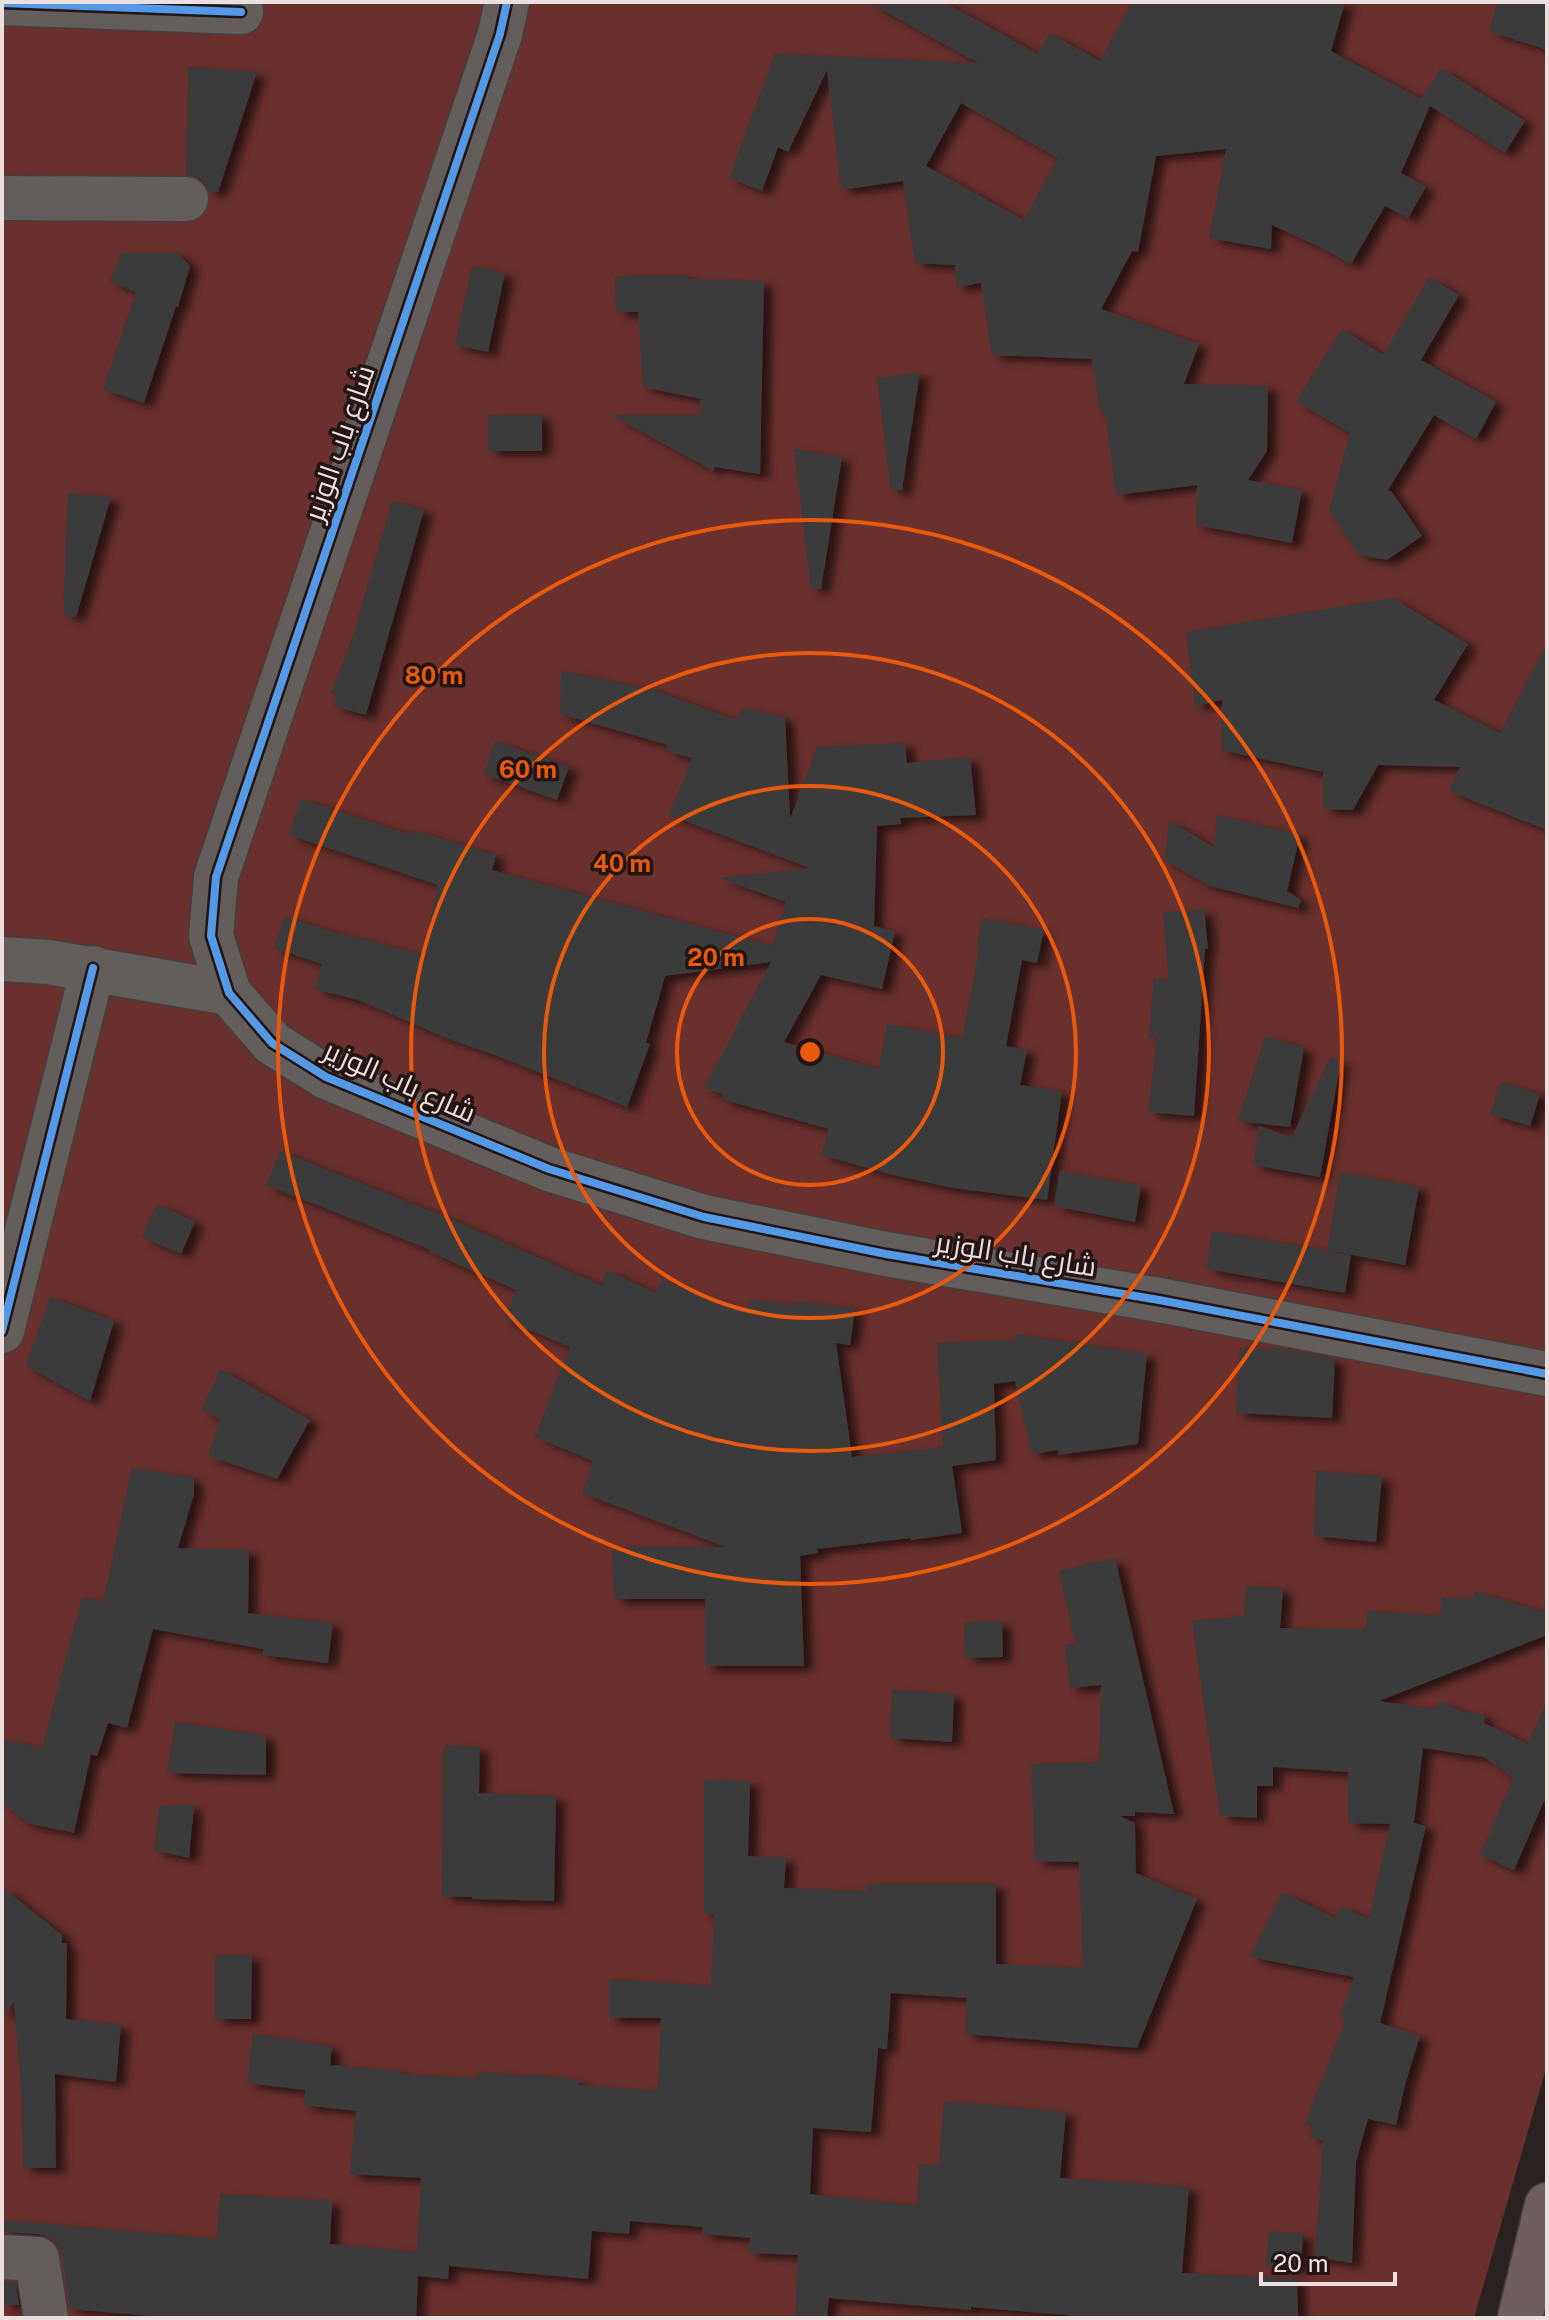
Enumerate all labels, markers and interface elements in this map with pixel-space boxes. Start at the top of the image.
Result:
street label: شارع باب الوزير [296,361,383,528]
text: 80 m [405,661,463,689]
text: 60 m [499,755,557,783]
text: 40 m [593,849,651,877]
text: 20 m [687,943,745,971]
street label: شارع باب الوزير [316,1032,481,1131]
centre of rings [796,1038,824,1066]
street label: شارع باب الوزير [931,1224,1099,1285]
scale bar [1261,2236,1395,2286]
text: 20 m [1273,2249,1329,2277]

